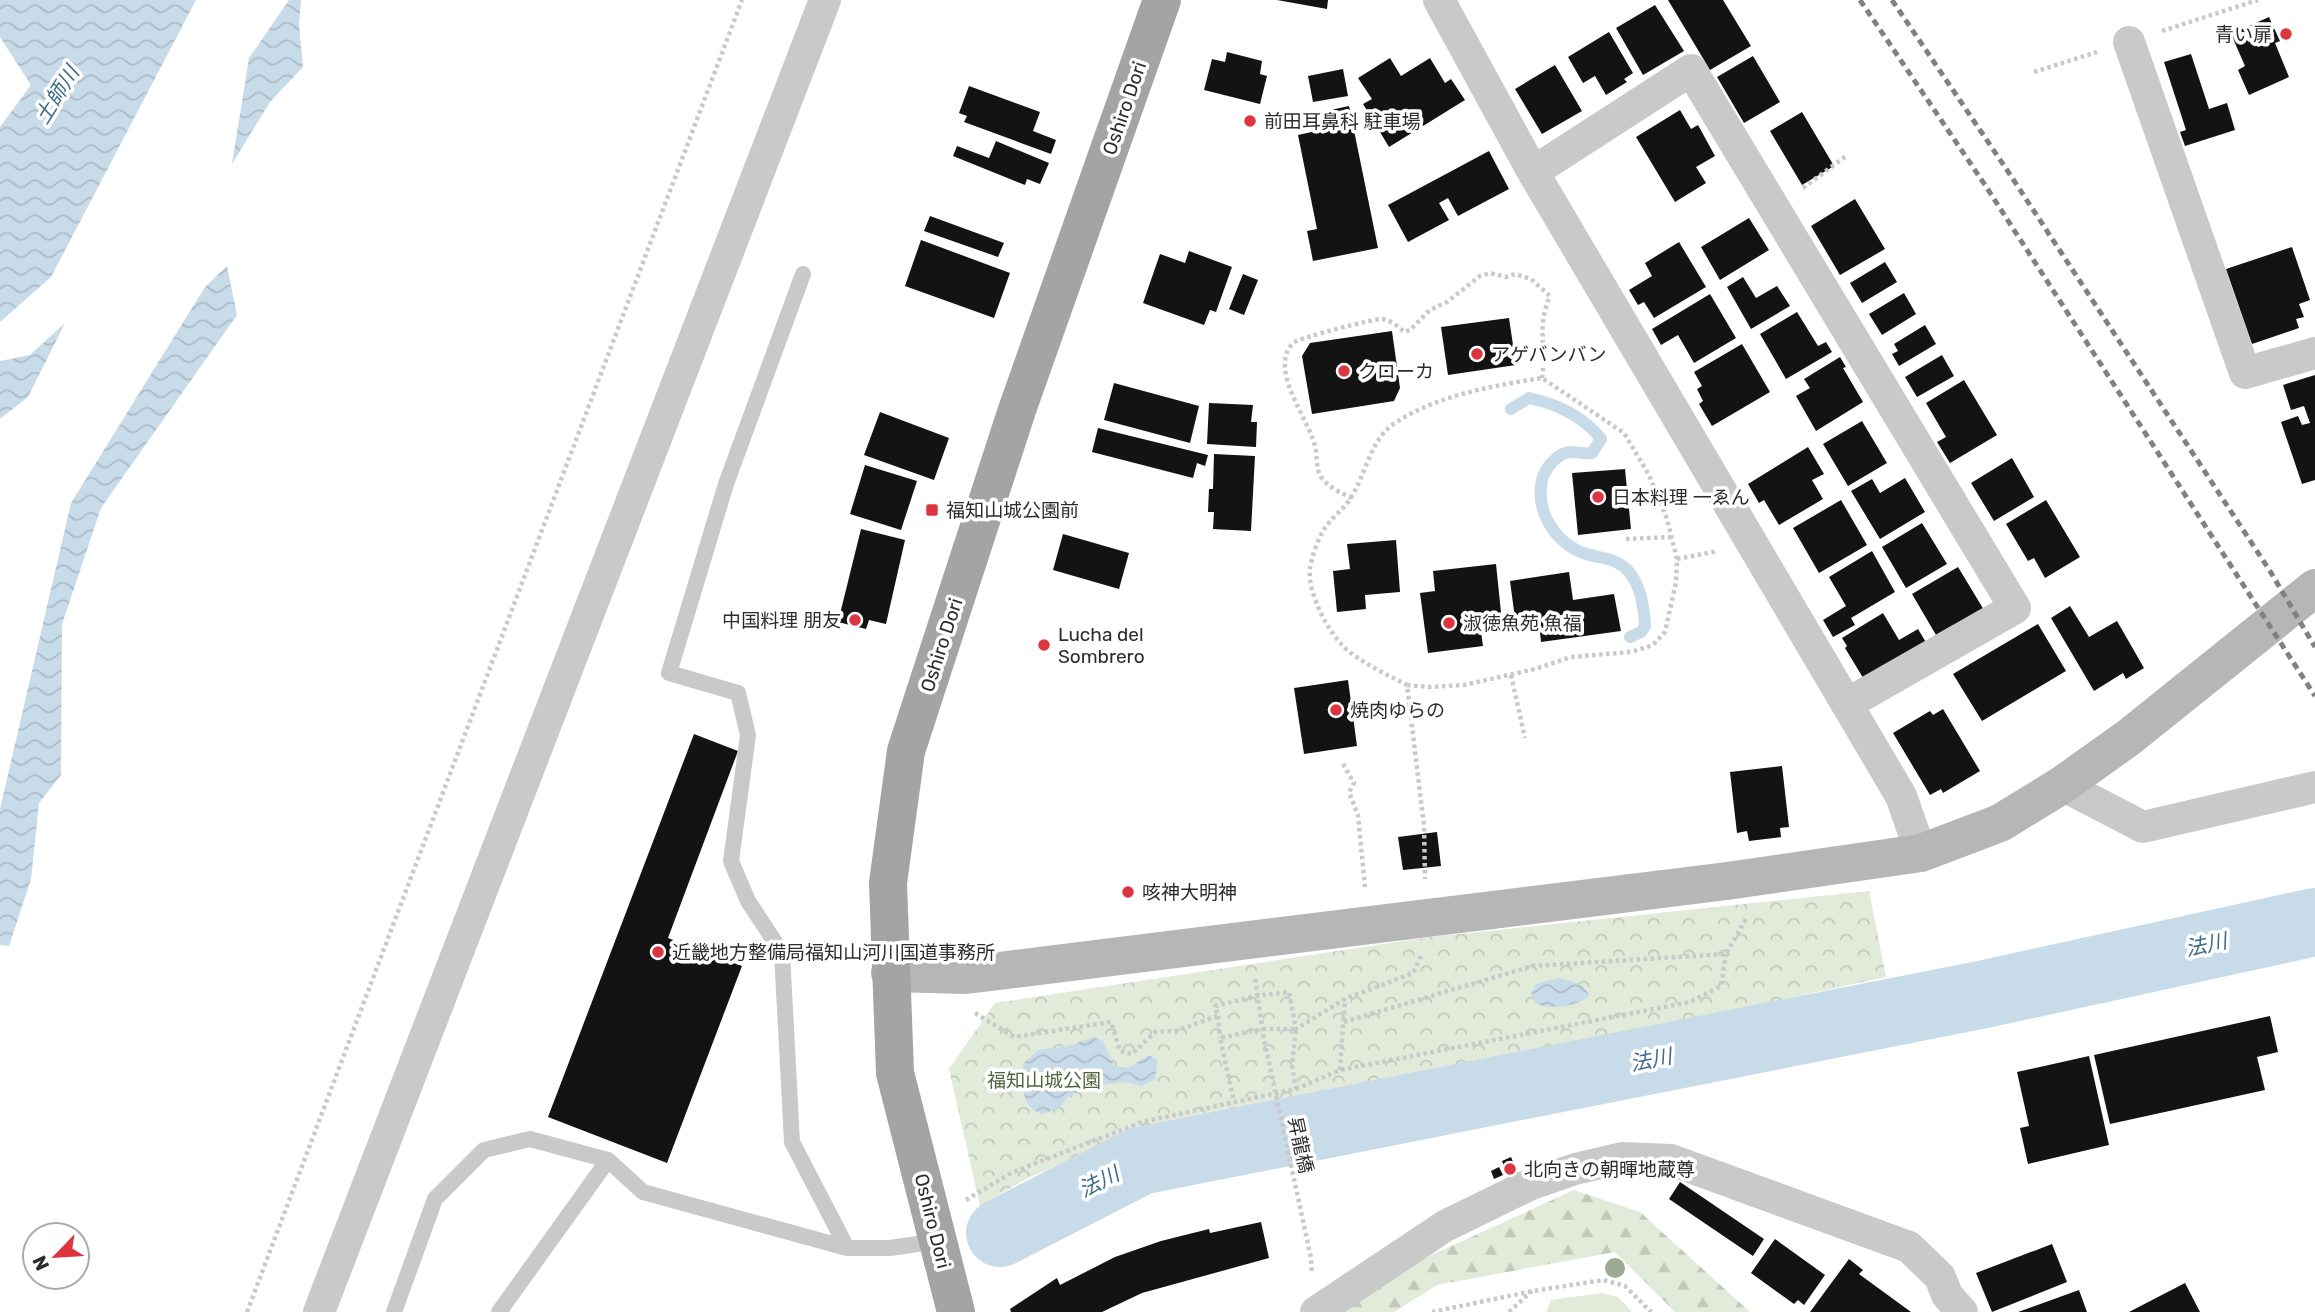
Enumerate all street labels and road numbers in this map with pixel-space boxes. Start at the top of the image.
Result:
street label: Oshiro Dori [1098,58,1151,158]
street label: Oshiro Dori [916,595,967,695]
street label: 昇龍橋 [1283,1115,1318,1175]
street label: Oshiro Dori [910,1171,955,1271]

